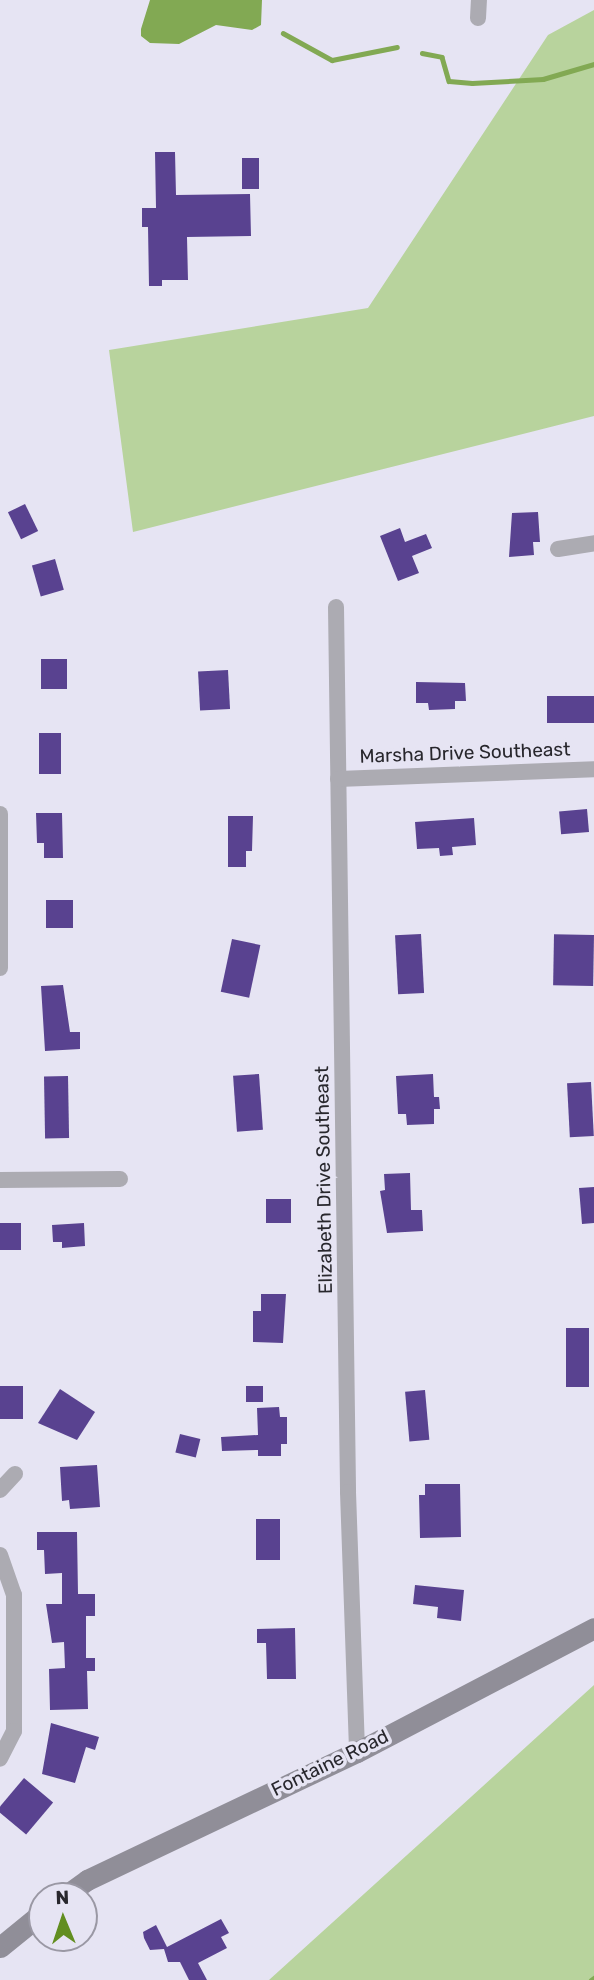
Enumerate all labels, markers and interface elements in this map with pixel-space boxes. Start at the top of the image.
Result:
street label: Marsha Drive Southeast [359,738,571,768]
street label: Elizabeth Drive Southeast [311,1066,337,1294]
street label: Fontaine Road [268,1725,392,1801]
north arrow [28,1882,98,1952]
text: N [55,1886,70,1909]

